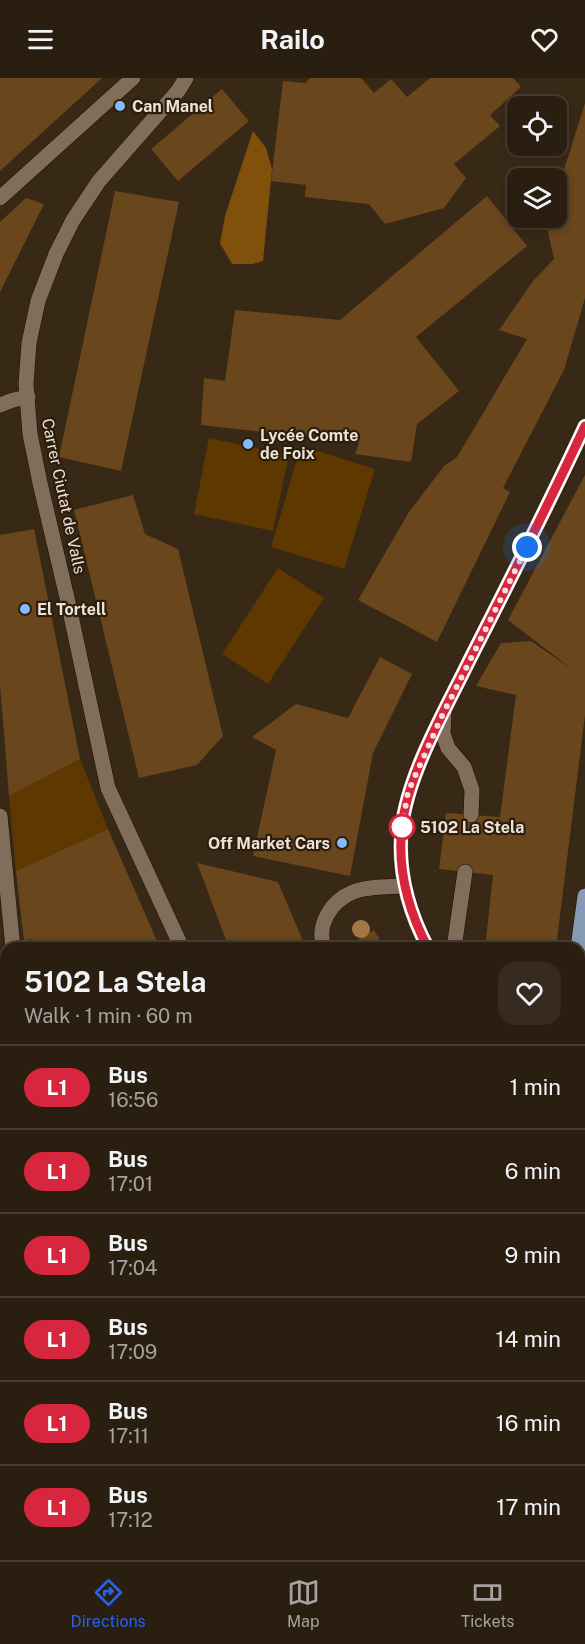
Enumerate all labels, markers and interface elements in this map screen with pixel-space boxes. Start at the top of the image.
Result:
icon: menu [24,23,57,56]
text: Railo [260,23,325,55]
icon: heart [528,23,561,56]
map controls [507,96,567,228]
button: locate [507,96,567,156]
place label: Can Manel [132,97,213,116]
marker: Can Manel [113,99,127,113]
button: layers [507,168,567,228]
street label: Carrer Ciutat de Valls [38,417,89,576]
place label: Lycée Comte de Foix [260,426,358,463]
marker: Lycée Comte de Foix [241,437,255,451]
your location [512,532,542,562]
place label: El Tortell [37,600,106,619]
marker: El Tortell [18,602,32,616]
marker: 5102 La Stela [389,814,415,840]
place label: 5102 La Stela [420,818,524,837]
place label: Off Market Cars [208,834,330,853]
marker: Off Market Cars [335,836,349,850]
button: heart [498,962,561,1025]
text: 5102 La Stela [24,965,206,998]
text: Walk · 1 min · 60 m [24,1004,192,1028]
text: Bus [108,1062,148,1088]
text: 1 min [509,1074,561,1100]
text: L1 [46,1075,68,1100]
text: 16:56 [108,1088,158,1112]
text: Bus [108,1146,148,1172]
text: 6 min [505,1158,561,1184]
text: L1 [46,1159,68,1184]
text: 17:01 [108,1172,153,1196]
text: Bus [108,1230,148,1256]
text: 9 min [505,1242,561,1268]
text: L1 [46,1243,68,1268]
text: 17:04 [108,1256,157,1280]
text: Bus [108,1314,148,1340]
text: 14 min [496,1326,561,1352]
text: L1 [46,1327,68,1352]
text: 17:09 [108,1340,157,1364]
text: Bus [108,1398,148,1424]
text: 16 min [496,1410,561,1436]
text: L1 [46,1411,68,1436]
text: 17:11 [108,1424,149,1448]
text: Bus [108,1482,148,1508]
text: 17 min [496,1494,561,1520]
text: L1 [46,1495,68,1520]
text: 17:12 [108,1508,153,1532]
tab: Directions [71,1576,146,1631]
tab: Map [287,1576,320,1631]
tab: Tickets [461,1576,514,1631]

